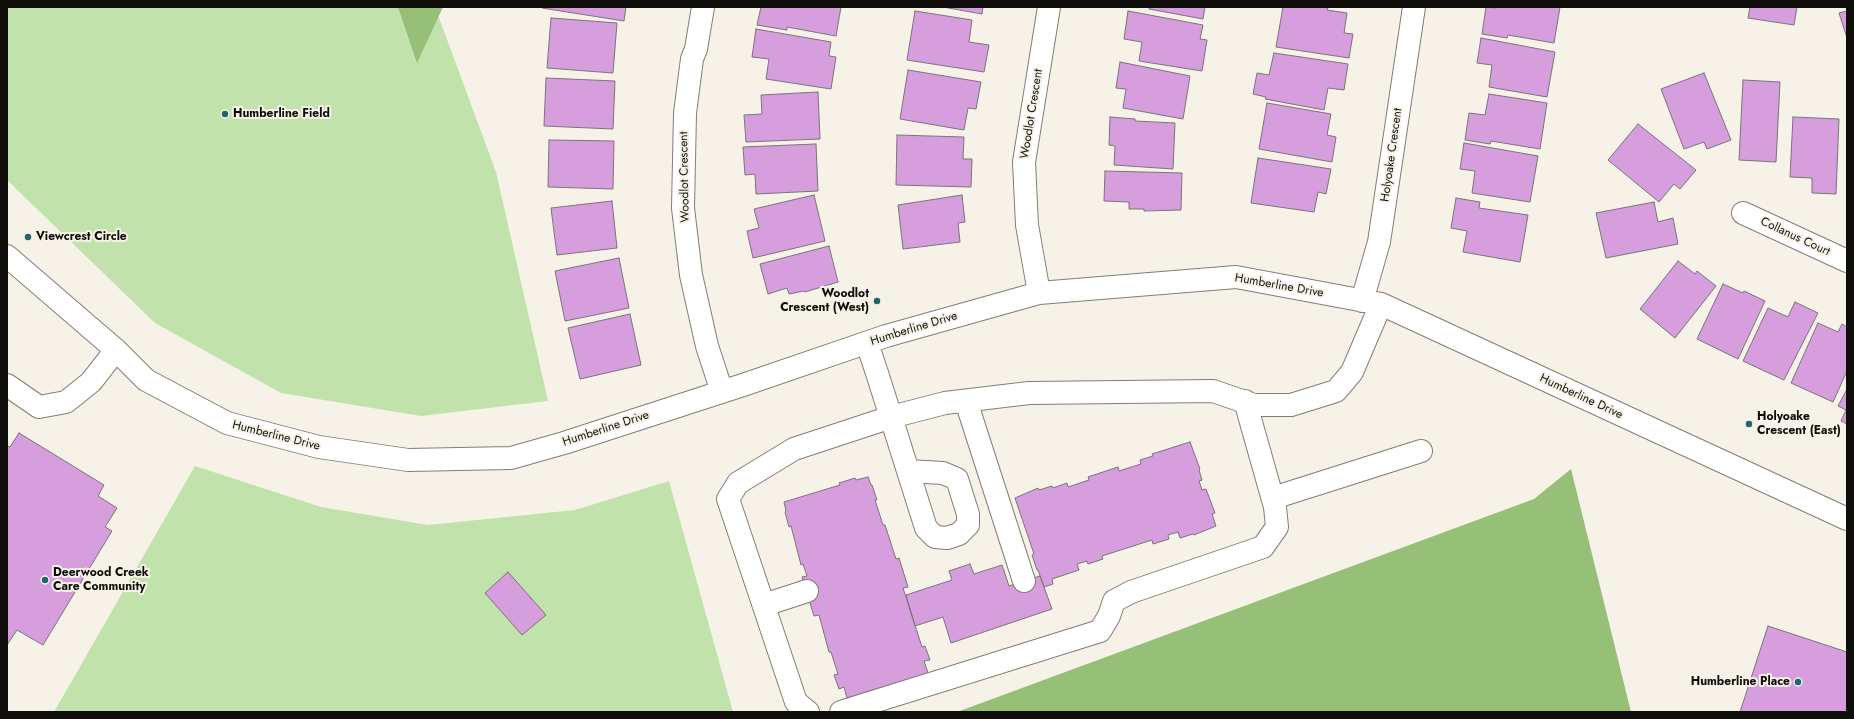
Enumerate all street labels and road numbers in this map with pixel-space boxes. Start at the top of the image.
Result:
street label: Woodlot Crescent [1018,68,1046,160]
street label: Holyoake Crescent [1378,107,1406,203]
street label: Woodlot Crescent [677,131,693,223]
street label: Collanus Court [1758,215,1832,259]
street label: Humberline Drive [1233,271,1325,301]
street label: Humberline Drive [869,309,959,349]
street label: Humberline Drive [1537,371,1625,423]
street label: Humberline Drive [561,408,651,450]
street label: Humberline Drive [231,418,321,454]

